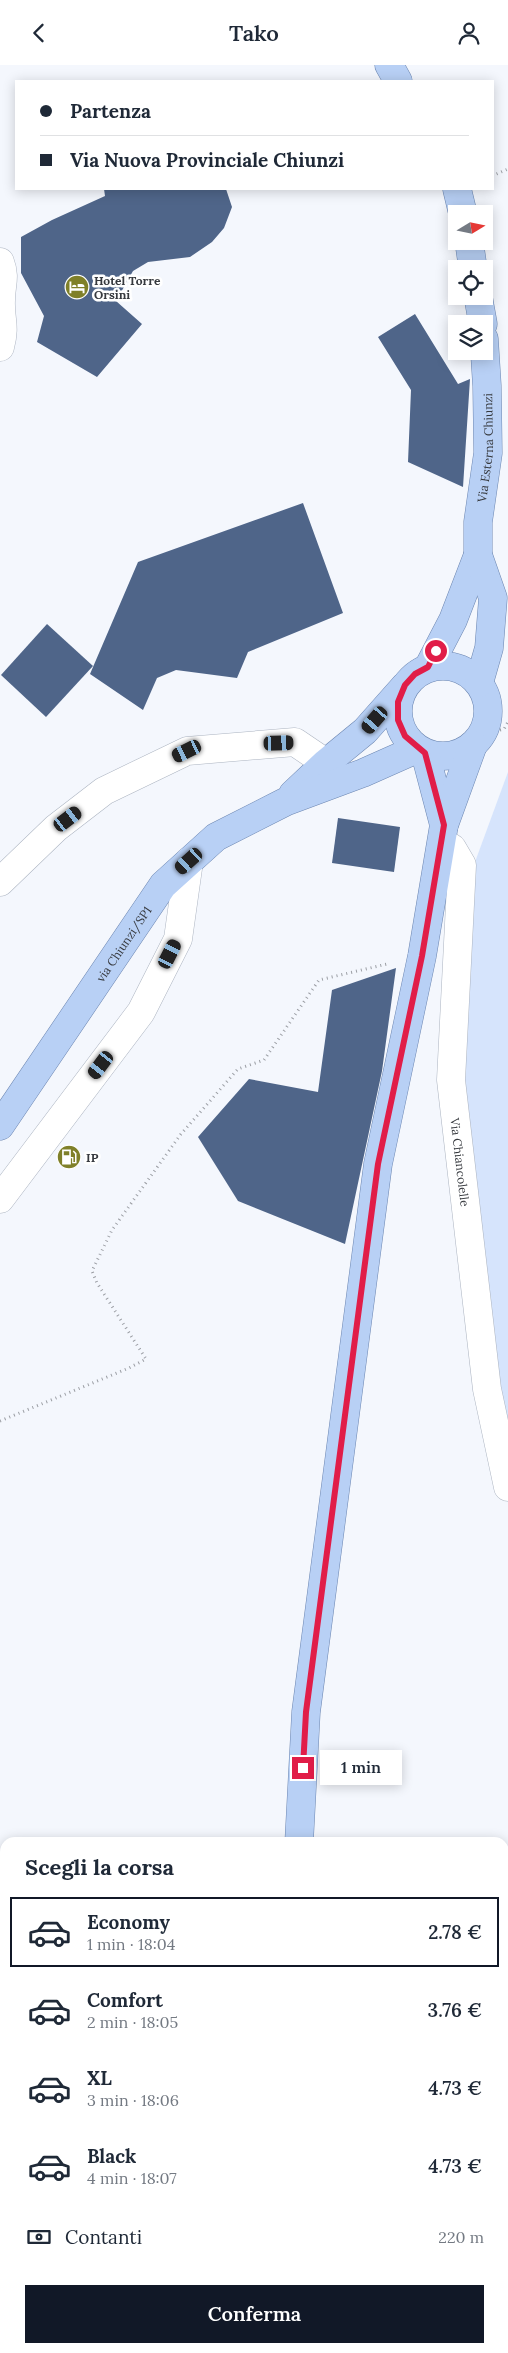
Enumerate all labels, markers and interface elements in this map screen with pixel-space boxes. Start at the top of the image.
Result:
icon: back [25,19,53,47]
text: Tako [229,19,279,47]
icon: person [455,19,483,47]
text: Partenza [70,99,151,123]
text: Via Nuova Provinciale Chiunzi [70,148,344,172]
north arrow [448,205,492,250]
map controls [448,205,493,360]
button: locate [448,260,493,305]
place label: Hotel Torre Orsini [94,273,161,302]
hotel icon: Hotel Torre Orsini [64,274,90,300]
button: layers [448,315,493,360]
street label: Via Esterna Chiunzi [473,393,496,504]
route start [425,640,447,662]
car [359,704,390,736]
car [263,735,294,751]
car [170,738,203,764]
car [51,804,84,834]
car [172,845,205,877]
street label: via Chiunzi/SP1 [92,903,154,985]
car [156,937,183,971]
car [85,1049,116,1081]
street label: Via Chiancolelle [448,1116,473,1208]
fuel station icon: IP [56,1144,82,1170]
place label: IP [86,1150,99,1165]
callout: 1 min [320,1751,403,1785]
route end [292,1757,314,1779]
text: 1 min [341,1757,381,1777]
text: Scegli la corsa [25,1853,174,1881]
icon: car [27,1910,72,1955]
text: Economy [87,1910,170,1934]
text: 2.78 € [428,1920,482,1944]
text: 1 min · 18:04 [87,1934,175,1954]
icon: car [27,1988,72,2033]
text: Comfort [87,1988,163,2012]
text: 3.76 € [428,1998,482,2022]
text: 2 min · 18:05 [87,2012,178,2032]
icon: car [27,2066,72,2111]
text: XL [87,2066,112,2090]
text: 4.73 € [428,2076,482,2100]
text: 3 min · 18:06 [87,2090,179,2110]
icon: car [27,2144,72,2189]
text: Black [87,2144,136,2168]
text: 4.73 € [428,2154,482,2178]
text: 4 min · 18:07 [87,2168,177,2188]
icon: cash [25,2223,53,2251]
text: Contanti [65,2225,142,2249]
text: 220 m [438,2227,484,2247]
button: Conferma [25,2285,484,2343]

